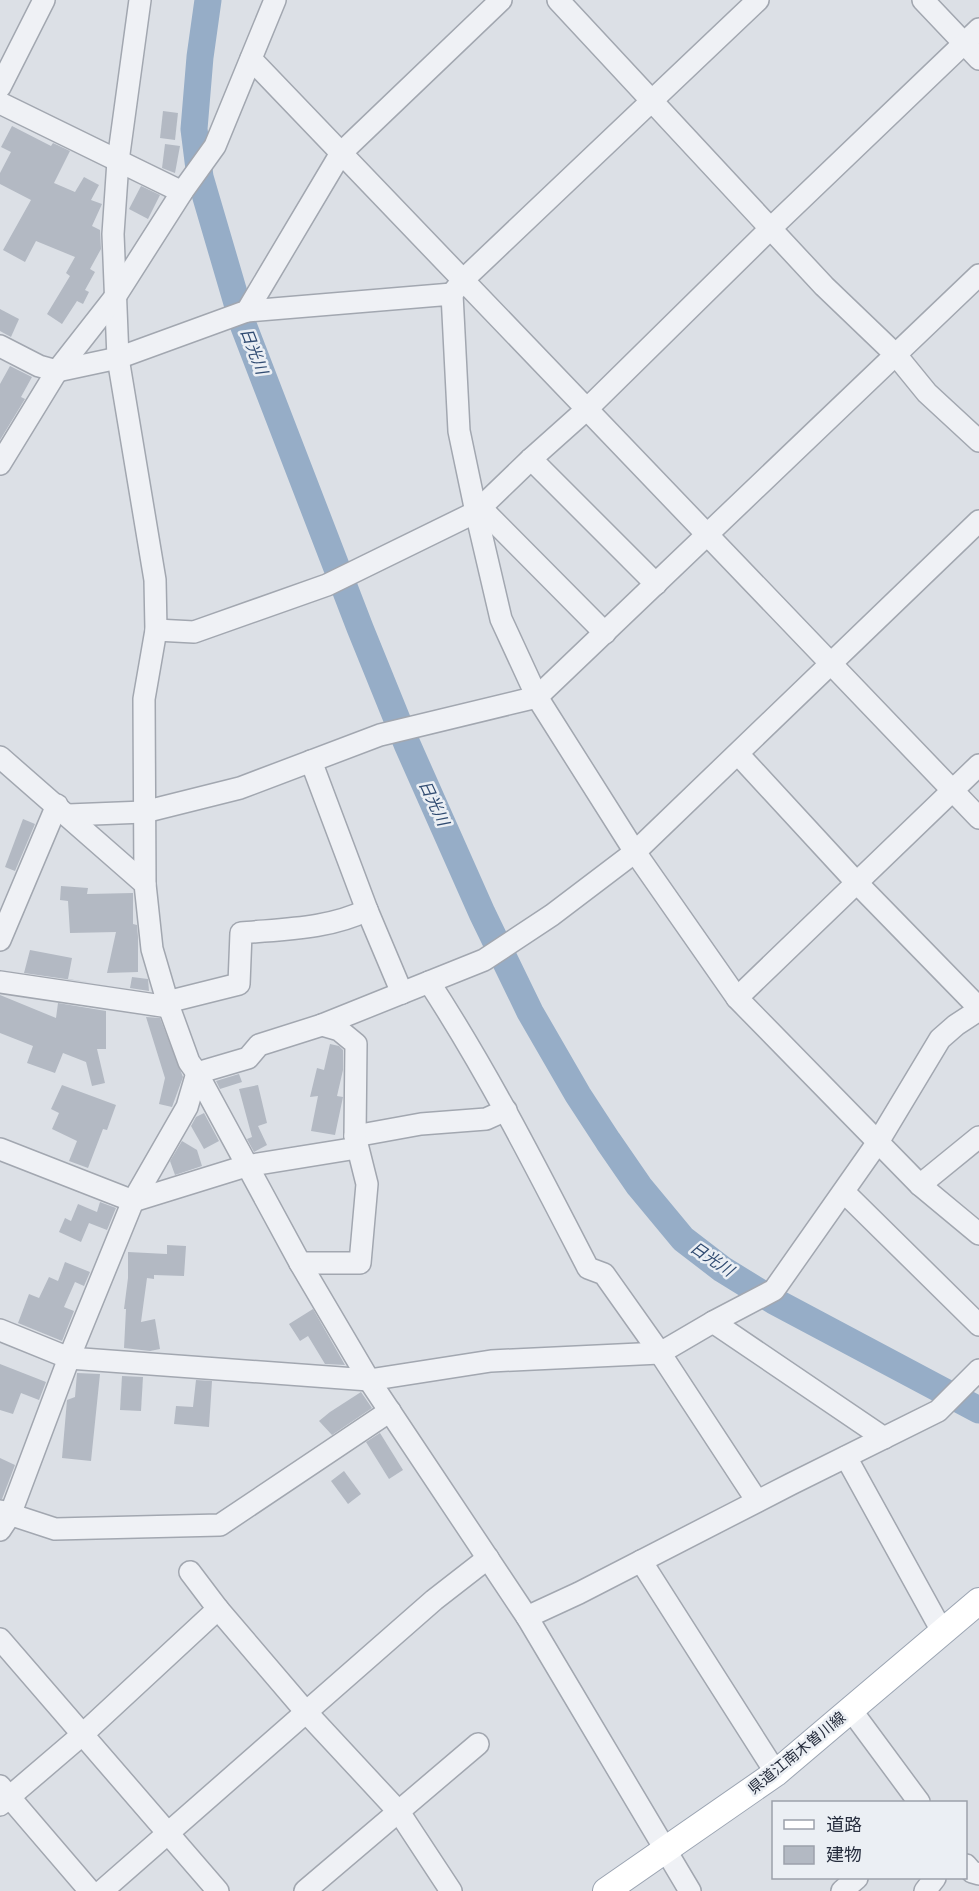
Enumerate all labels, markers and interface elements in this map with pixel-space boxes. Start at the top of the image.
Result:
water label: 日光川 [236,325,273,379]
water label: 日光川 [414,777,455,831]
water label: 日光川 [686,1237,739,1282]
street label: 県道江南木曽川線 [744,1707,850,1799]
legend [772,1801,967,1879]
text: 道路 [826,1813,862,1837]
text: 建物 [826,1843,862,1867]

